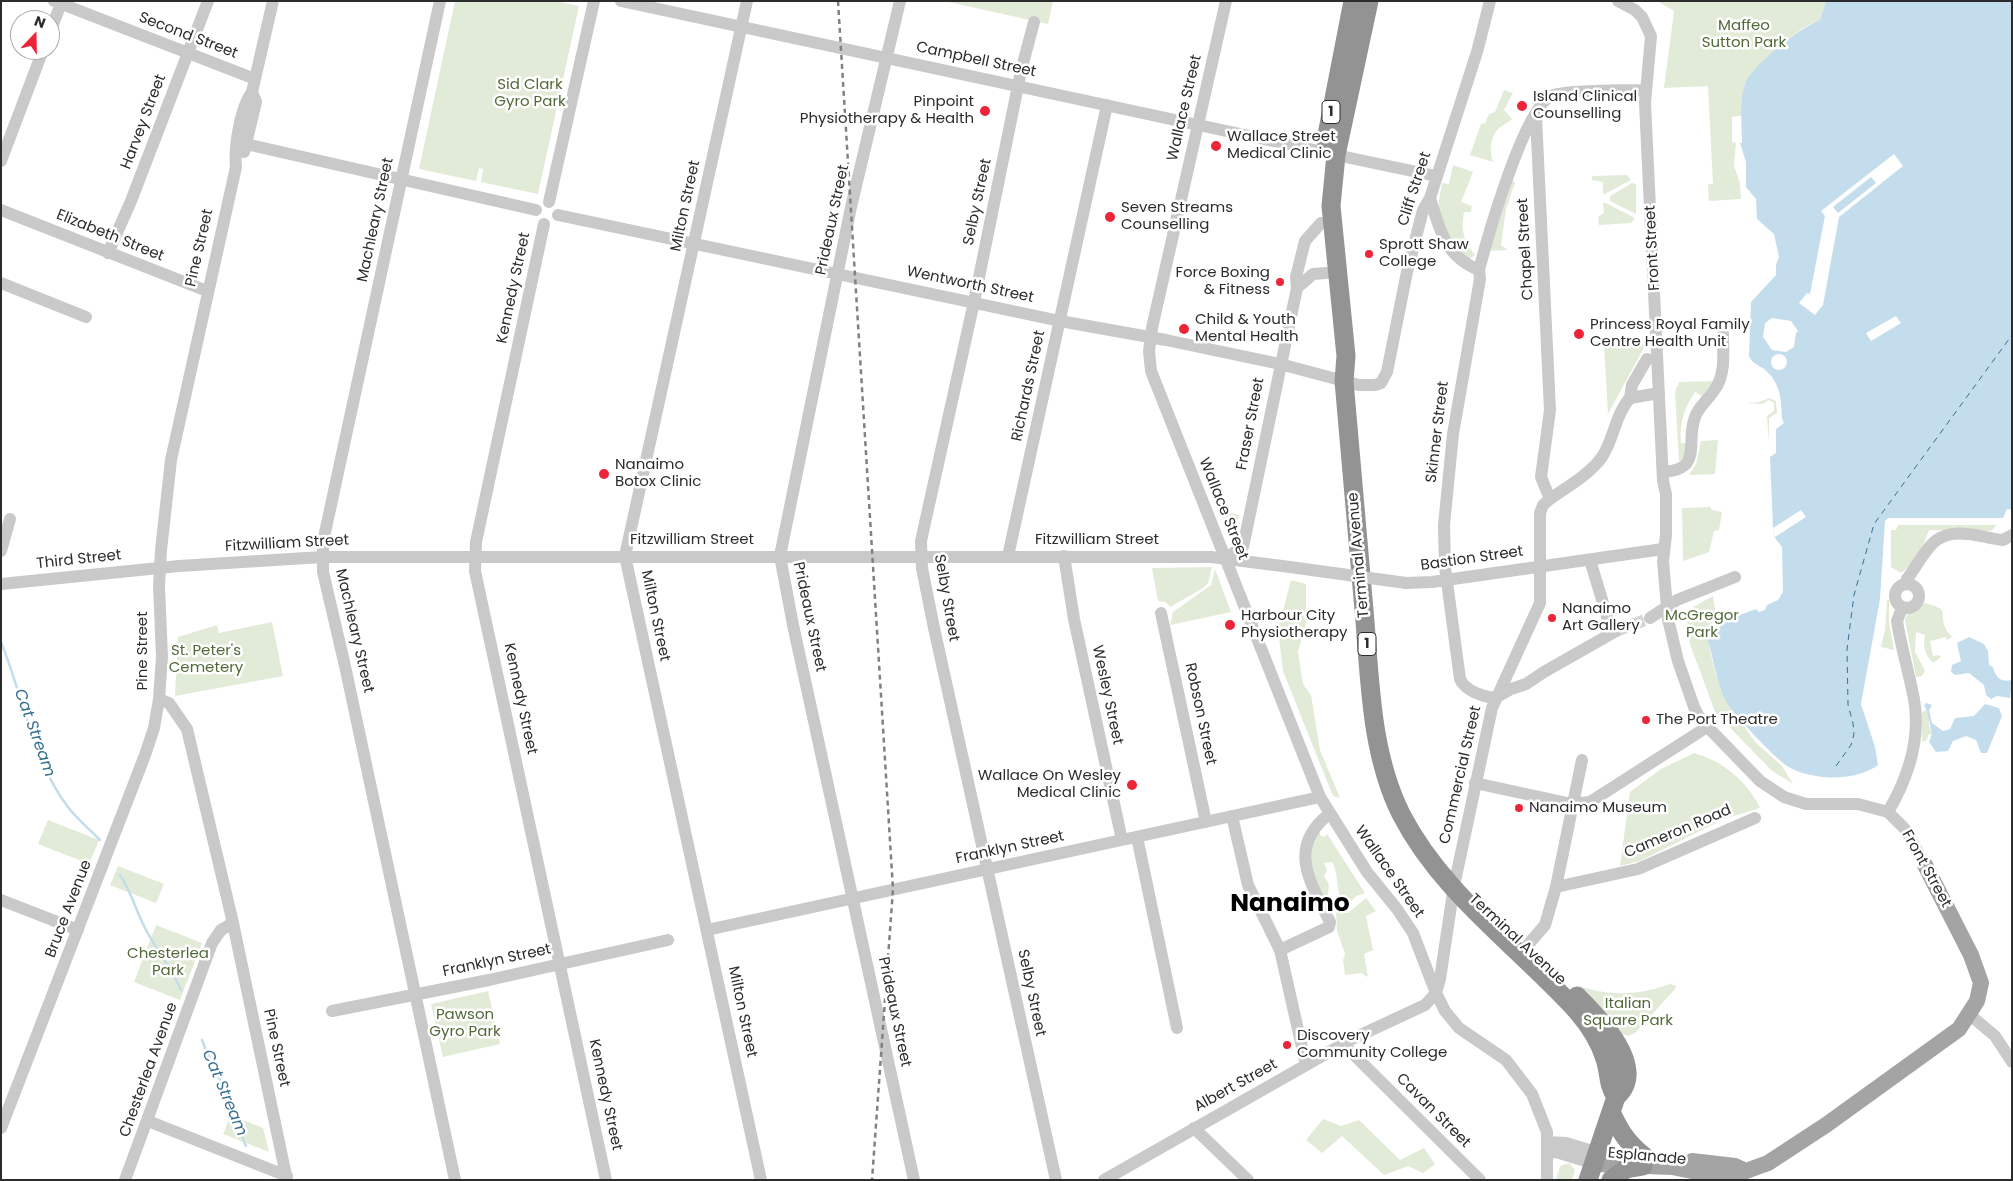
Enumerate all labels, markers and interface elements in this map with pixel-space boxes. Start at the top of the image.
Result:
street label: Second Street [136,9,240,63]
north arrow [10,10,60,60]
text: N [32,11,49,33]
park label: Maffeo Sutton Park [1702,17,1786,52]
street label: Campbell Street [914,39,1038,81]
street label: Wallace Street [1164,53,1206,163]
street label: Harvey Street [118,72,170,172]
park label: Sid Clark Gyro Park [494,76,566,111]
place label: Island Clinical Counselling [1533,88,1637,123]
place label: Pinpoint Physiotherapy & Health [800,93,974,128]
marker: Island Clinical Counselling [1515,99,1529,113]
road number: 1 [1322,100,1340,124]
marker: Pinpoint Physiotherapy & Health [978,104,992,118]
place label: Wallace Street Medical Clinic [1227,128,1336,163]
marker: Wallace Street Medical Clinic [1209,139,1223,153]
street label: Cliff Street [1395,150,1435,228]
street label: Machleary Street [354,156,398,284]
street label: Selby Street [960,157,996,247]
street label: Milton Street [668,159,704,253]
street label: Prideaux Street [813,163,853,277]
street label: Chapel Street [1514,197,1538,301]
place label: Seven Streams Counselling [1121,199,1233,234]
street label: Front Street [1642,205,1664,291]
street label: Elizabeth Street [54,206,166,266]
street label: Pine Street [182,207,218,289]
marker: Seven Streams Counselling [1103,210,1117,224]
street label: Kennedy Street [493,231,535,345]
place label: Sprott Shaw College [1379,236,1469,271]
marker: Sprott Shaw College [1363,248,1375,260]
street label: Wentworth Street [905,263,1035,307]
place label: Force Boxing & Fitness [1175,264,1270,299]
marker: Force Boxing & Fitness [1274,276,1286,288]
place label: Child & Youth Mental Health [1195,311,1299,346]
place label: Princess Royal Family Centre Health Unit [1590,316,1750,351]
marker: Child & Youth Mental Health [1177,322,1191,336]
marker: Princess Royal Family Centre Health Unit [1572,327,1586,341]
street label: Richards Street [1008,329,1050,443]
street label: Fraser Street [1233,376,1269,472]
street label: Skinner Street [1423,380,1453,484]
street label: Wallace Street [1194,455,1252,563]
place label: Nanaimo Botox Clinic [615,456,701,491]
marker: Nanaimo Botox Clinic [597,467,611,481]
street label: Terminal Avenue [1345,492,1373,618]
street label: Fitzwilliam Street [630,531,754,549]
street label: Fitzwilliam Street [1035,531,1159,549]
street label: Fitzwilliam Street [225,532,349,556]
street label: Bastion Street [1420,543,1524,575]
street label: Third Street [36,547,122,573]
street label: Selby Street [929,553,963,643]
street label: Prideaux Street [789,560,829,674]
street label: Machleary Street [331,567,377,695]
street label: Milton Street [637,569,673,663]
place label: Nanaimo Art Gallery [1562,600,1640,635]
place label: Harbour City Physiotherapy [1241,607,1348,642]
park label: McGregor Park [1665,607,1739,642]
street label: Pine Street [134,611,152,691]
marker: Nanaimo Art Gallery [1546,612,1558,624]
marker: Harbour City Physiotherapy [1223,618,1237,632]
road number: 1 [1358,633,1376,656]
park label: St. Peter's Cemetery [169,642,243,677]
street label: Kennedy Street [499,642,541,756]
street label: Wesley Street [1088,644,1126,746]
street label: Robson Street [1180,661,1220,767]
water label: Cat Stream [9,686,59,780]
street label: Commercial Street [1436,704,1486,846]
place label: The Port Theatre [1656,711,1778,729]
marker: The Port Theatre [1640,714,1652,726]
place label: Wallace On Wesley Medical Clinic [978,767,1121,802]
marker: Wallace On Wesley Medical Clinic [1125,778,1139,792]
place label: Nanaimo Museum [1529,799,1667,817]
street label: Cameron Road [1622,801,1734,863]
marker: Nanaimo Museum [1513,802,1525,814]
street label: Wallace Street [1350,822,1428,922]
street label: Front Street [1897,827,1955,911]
street label: Franklyn Street [954,828,1066,868]
street label: Bruce Avenue [42,858,96,960]
district label: Nanaimo [1230,890,1350,920]
street label: Terminal Avenue [1465,890,1569,990]
street label: Franklyn Street [441,941,553,981]
park label: Chesterlea Park [127,945,209,980]
street label: Selby Street [1013,948,1049,1038]
street label: Prideaux Street [874,955,914,1069]
street label: Milton Street [724,965,760,1059]
park label: Italian Square Park [1583,995,1673,1030]
street label: Chesterlea Avenue [116,1000,182,1140]
park label: Pawson Gyro Park [429,1006,501,1041]
street label: Pine Street [259,1007,293,1089]
place label: Discovery Community College [1297,1027,1447,1062]
street label: Kennedy Street [584,1038,626,1152]
marker: Discovery Community College [1281,1039,1293,1051]
water label: Cat Stream [197,1047,251,1139]
street label: Albert Street [1191,1056,1281,1116]
street label: Cavan Street [1392,1070,1474,1152]
street label: Esplanade [1607,1145,1687,1169]

